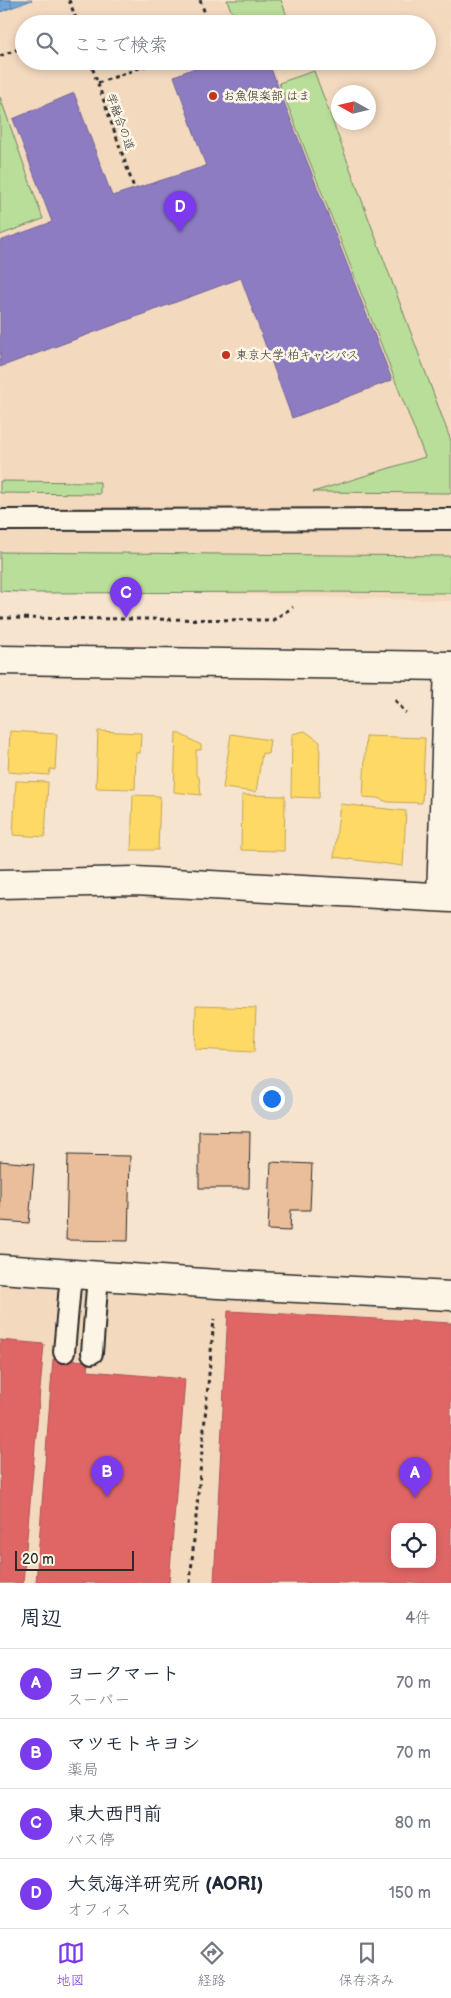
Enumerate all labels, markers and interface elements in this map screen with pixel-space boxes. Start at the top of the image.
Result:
search box [15,15,436,70]
icon: search [33,29,61,57]
text: ここで検索 [73,34,168,57]
north arrow [331,85,376,130]
place label: お魚倶楽部 はま [223,89,310,104]
marker: お魚倶楽部 はま [207,90,219,102]
street label: 学融合の道 [103,91,137,153]
pin: D [164,191,196,232]
place label: 東京大学 柏キャンパス [236,348,359,363]
marker: 東京大学 柏キャンパス [220,349,232,361]
pin: C [110,577,142,618]
your location [259,1086,285,1112]
pin: B [91,1456,123,1497]
pin: A [399,1457,431,1498]
map controls [391,1523,436,1568]
button: locate [391,1523,436,1568]
scale bar [15,1548,134,1571]
text: 20 m [22,1551,54,1568]
text: 周辺 [20,1606,62,1631]
text: 4件 [405,1609,431,1628]
text: ヨークマート [67,1663,180,1686]
text: A [31,1674,41,1693]
text: 70 m [396,1674,431,1693]
text: スーパー [67,1691,130,1710]
text: マツモトキヨシ [67,1733,200,1756]
text: B [30,1744,42,1763]
text: 70 m [396,1744,431,1763]
text: 薬局 [67,1761,99,1780]
text: 東大西門前 [67,1803,162,1826]
text: C [30,1814,42,1833]
text: 80 m [395,1814,431,1833]
text: バス停 [67,1831,115,1850]
text: 大気海洋研究所 (AORI) [67,1873,263,1896]
text: D [30,1884,42,1903]
text: 150 m [389,1884,431,1903]
text: オフィス [67,1901,131,1920]
tab: 地図 [57,1939,85,1989]
tab: 経路 [198,1939,226,1989]
tab: 保存済み [339,1939,395,1989]

